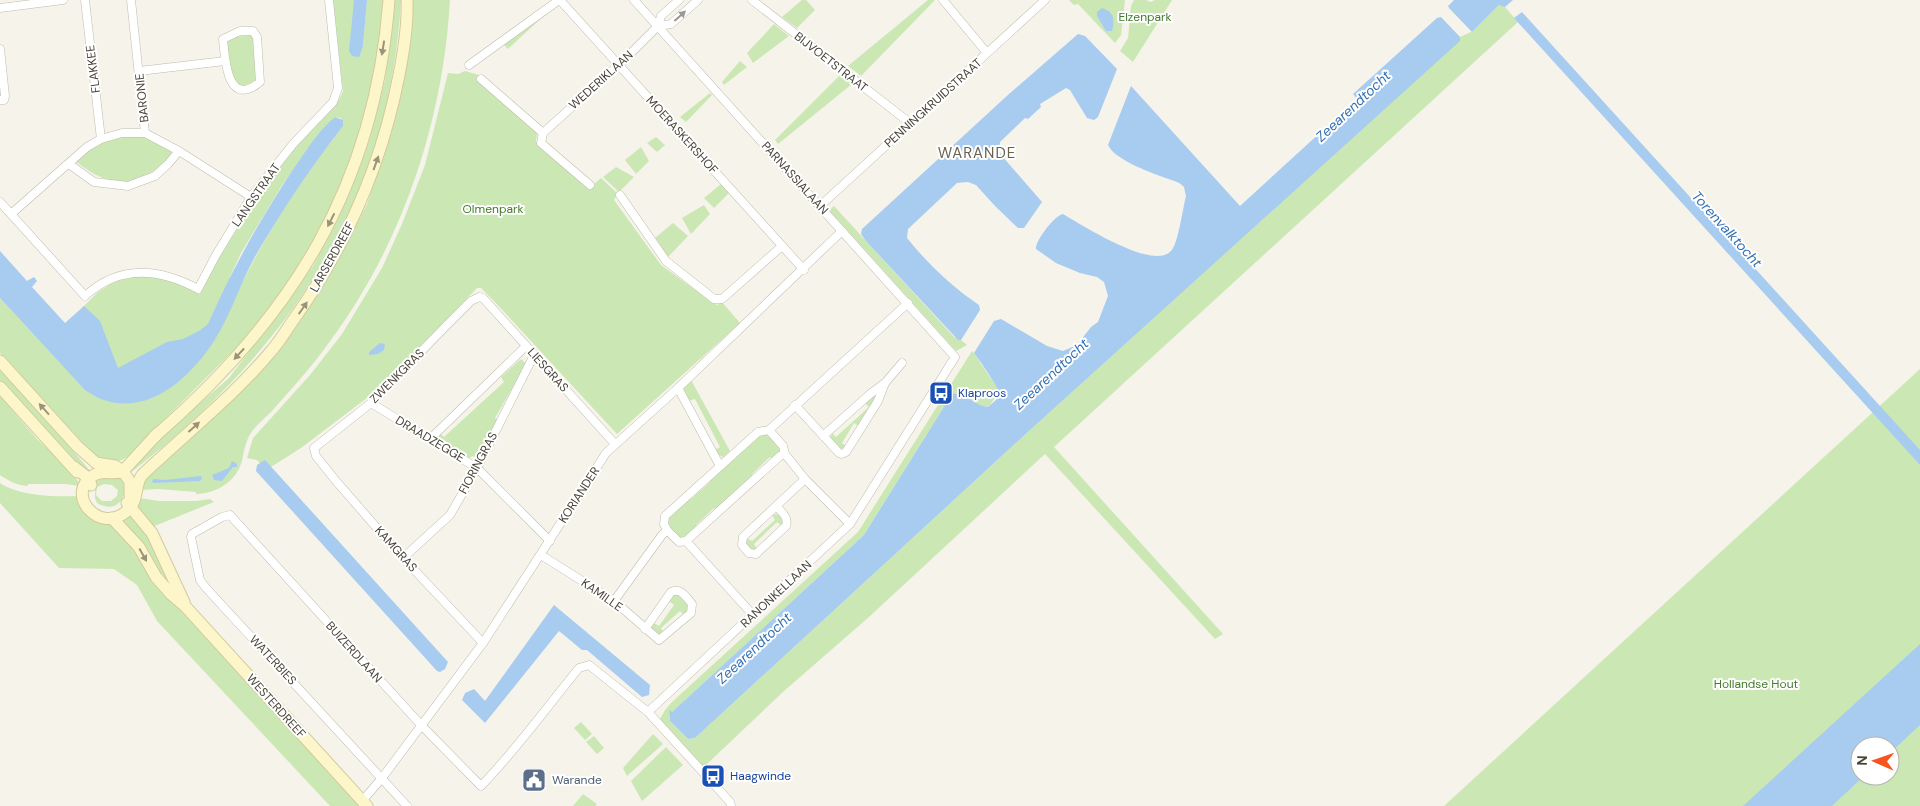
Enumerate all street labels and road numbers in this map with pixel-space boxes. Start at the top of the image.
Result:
street label: BIJVOETSTRAAT [791,28,871,96]
street label: FLAKKEE [82,44,104,94]
street label: WEDERIKLAAN [566,47,636,113]
street label: PENNINGKRUIDSTRAAT [881,55,985,151]
street label: BARONIE [131,72,153,123]
street label: MOERASKERSHOF [643,92,722,178]
street label: PARNASSIALAAN [758,138,832,218]
street label: LANGSTRAAT [228,160,284,230]
street label: LARSERDREEF [306,219,358,295]
street label: ZWENKGRAS [366,345,428,407]
street label: LIESGRAS [524,345,572,395]
street label: DRAADZEGGE [393,412,468,466]
street label: FIORINGRAS [455,429,501,497]
street label: KORIANDER [555,464,603,526]
street label: KAMGRAS [371,523,421,575]
street label: RANONKELLAAN [737,557,815,631]
street label: KAMILLE [578,575,626,615]
street label: BUIZERDLAAN [322,618,386,686]
street label: WATERBIES [246,632,300,688]
street label: WESTERDREEF [243,670,309,742]

